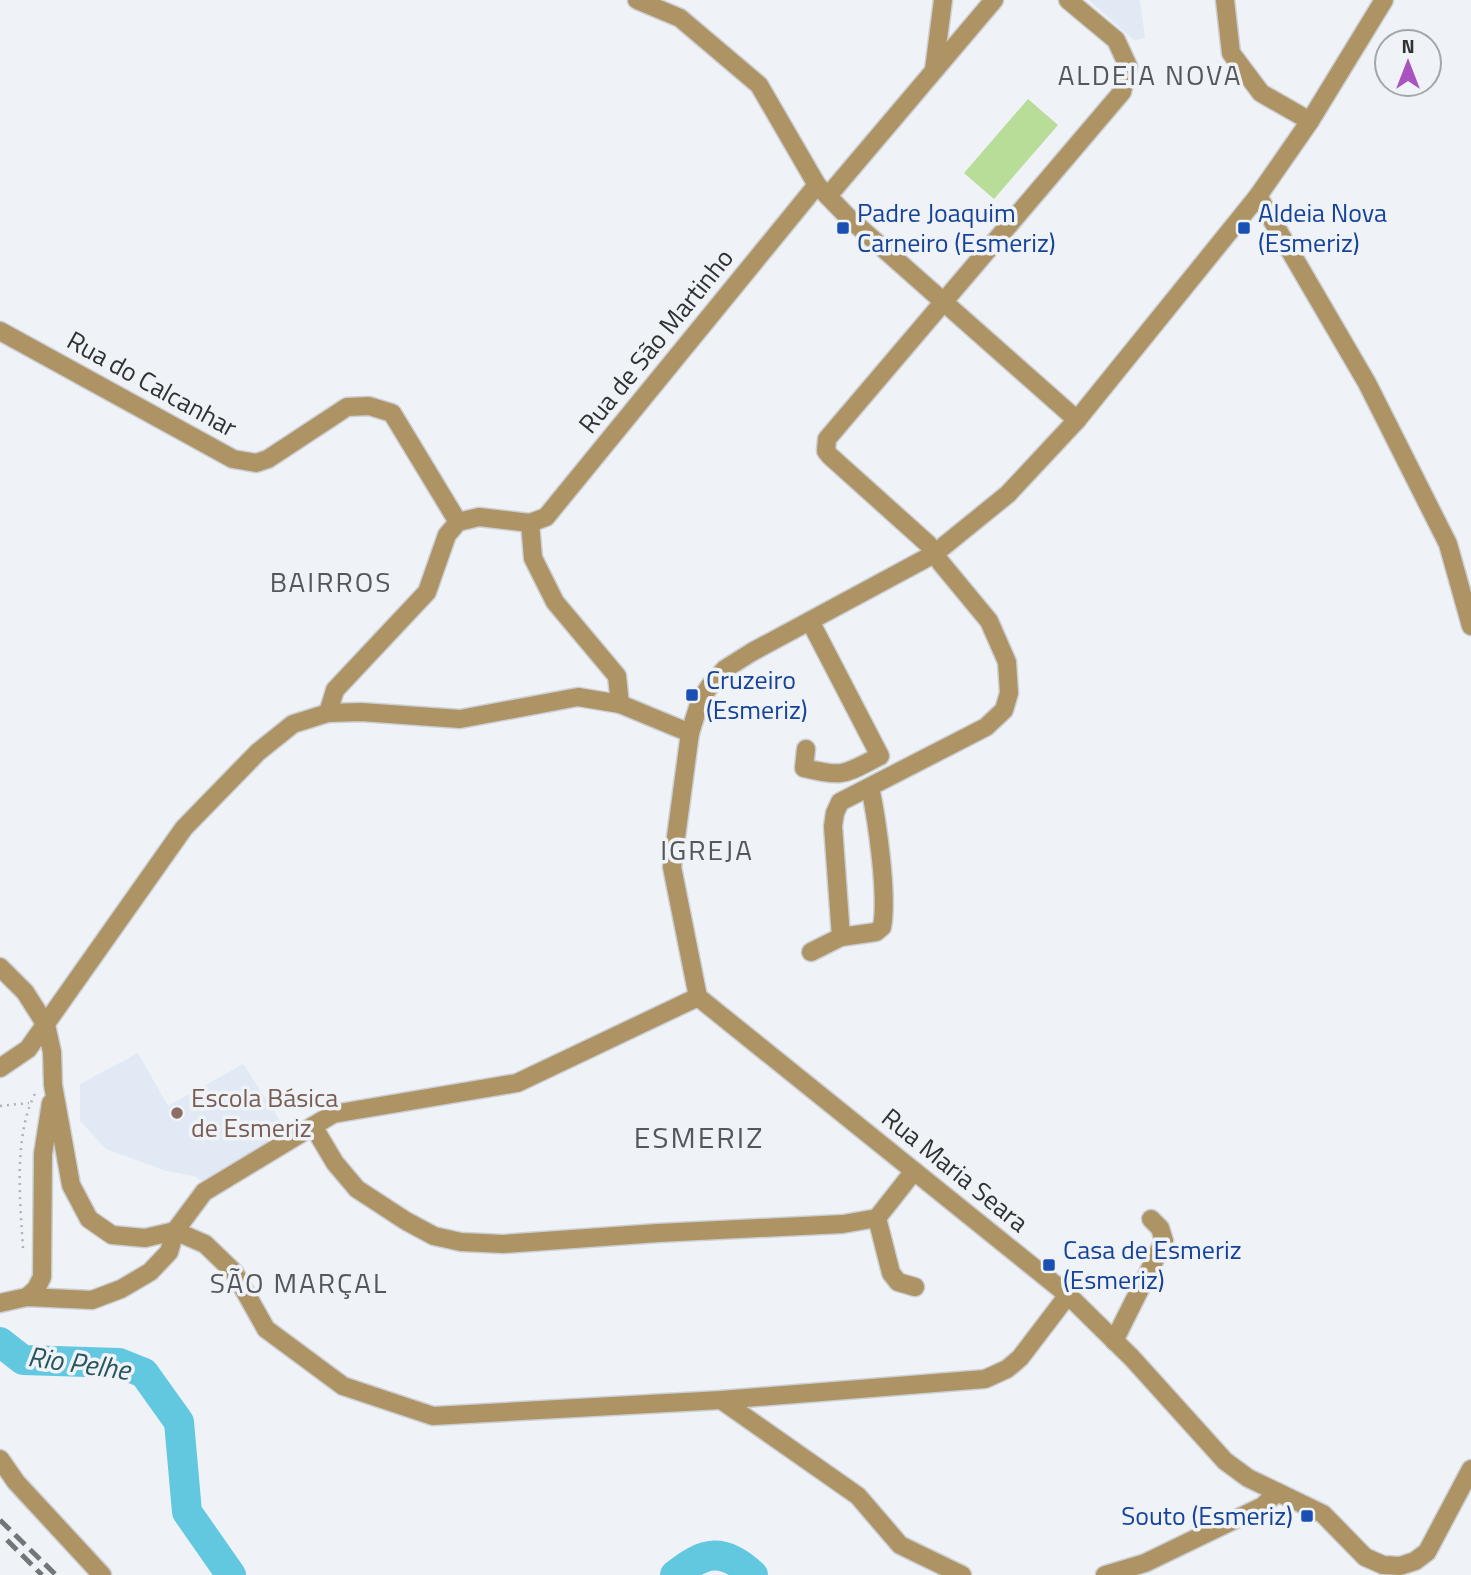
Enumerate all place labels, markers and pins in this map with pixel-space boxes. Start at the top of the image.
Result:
place label: Padre Joaquim Carneiro (Esmeriz) [857,193,1056,262]
place label: Aldeia Nova (Esmeriz) [1258,193,1387,262]
marker: Padre Joaquim Carneiro (Esmeriz) [835,220,851,236]
marker: Aldeia Nova (Esmeriz) [1236,220,1252,236]
place label: Cruzeiro (Esmeriz) [706,660,808,729]
marker: Cruzeiro (Esmeriz) [684,687,700,703]
place label: Escola Básica de Esmeriz [191,1078,338,1147]
marker: Escola Básica de Esmeriz [169,1105,185,1121]
place label: Casa de Esmeriz (Esmeriz) [1063,1230,1241,1299]
marker: Casa de Esmeriz (Esmeriz) [1041,1257,1057,1273]
place label: Souto (Esmeriz) [1121,1496,1293,1535]
marker: Souto (Esmeriz) [1299,1508,1315,1524]

